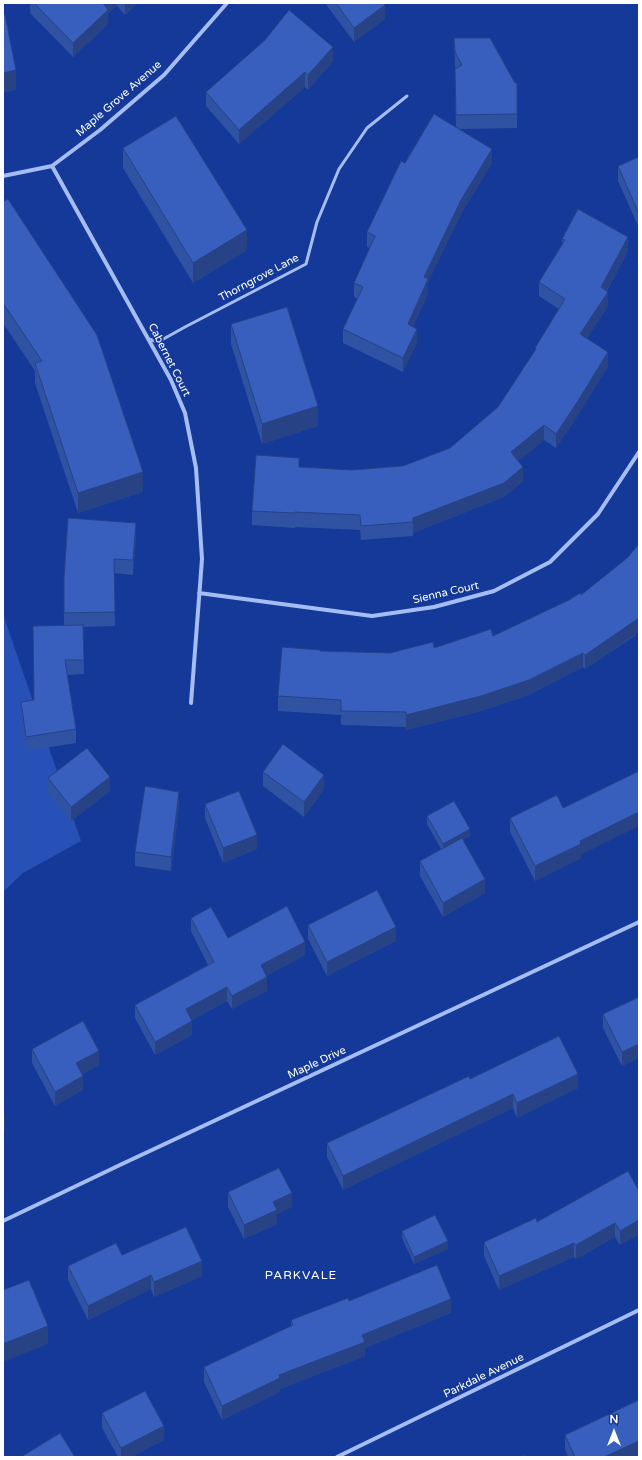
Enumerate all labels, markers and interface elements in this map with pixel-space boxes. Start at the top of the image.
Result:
street label: Maple Grove Avenue [74,58,164,140]
street label: Thorngrove Lane [217,251,301,305]
street label: Cabernet Court [145,321,193,399]
street label: Sienna Court [412,579,480,607]
street label: Maple Drive [286,1044,348,1082]
district label: PARKVALE [265,1269,337,1283]
street label: Parkdale Avenue [442,1351,526,1401]
north arrow [594,1412,634,1452]
text: N [610,1413,618,1426]

